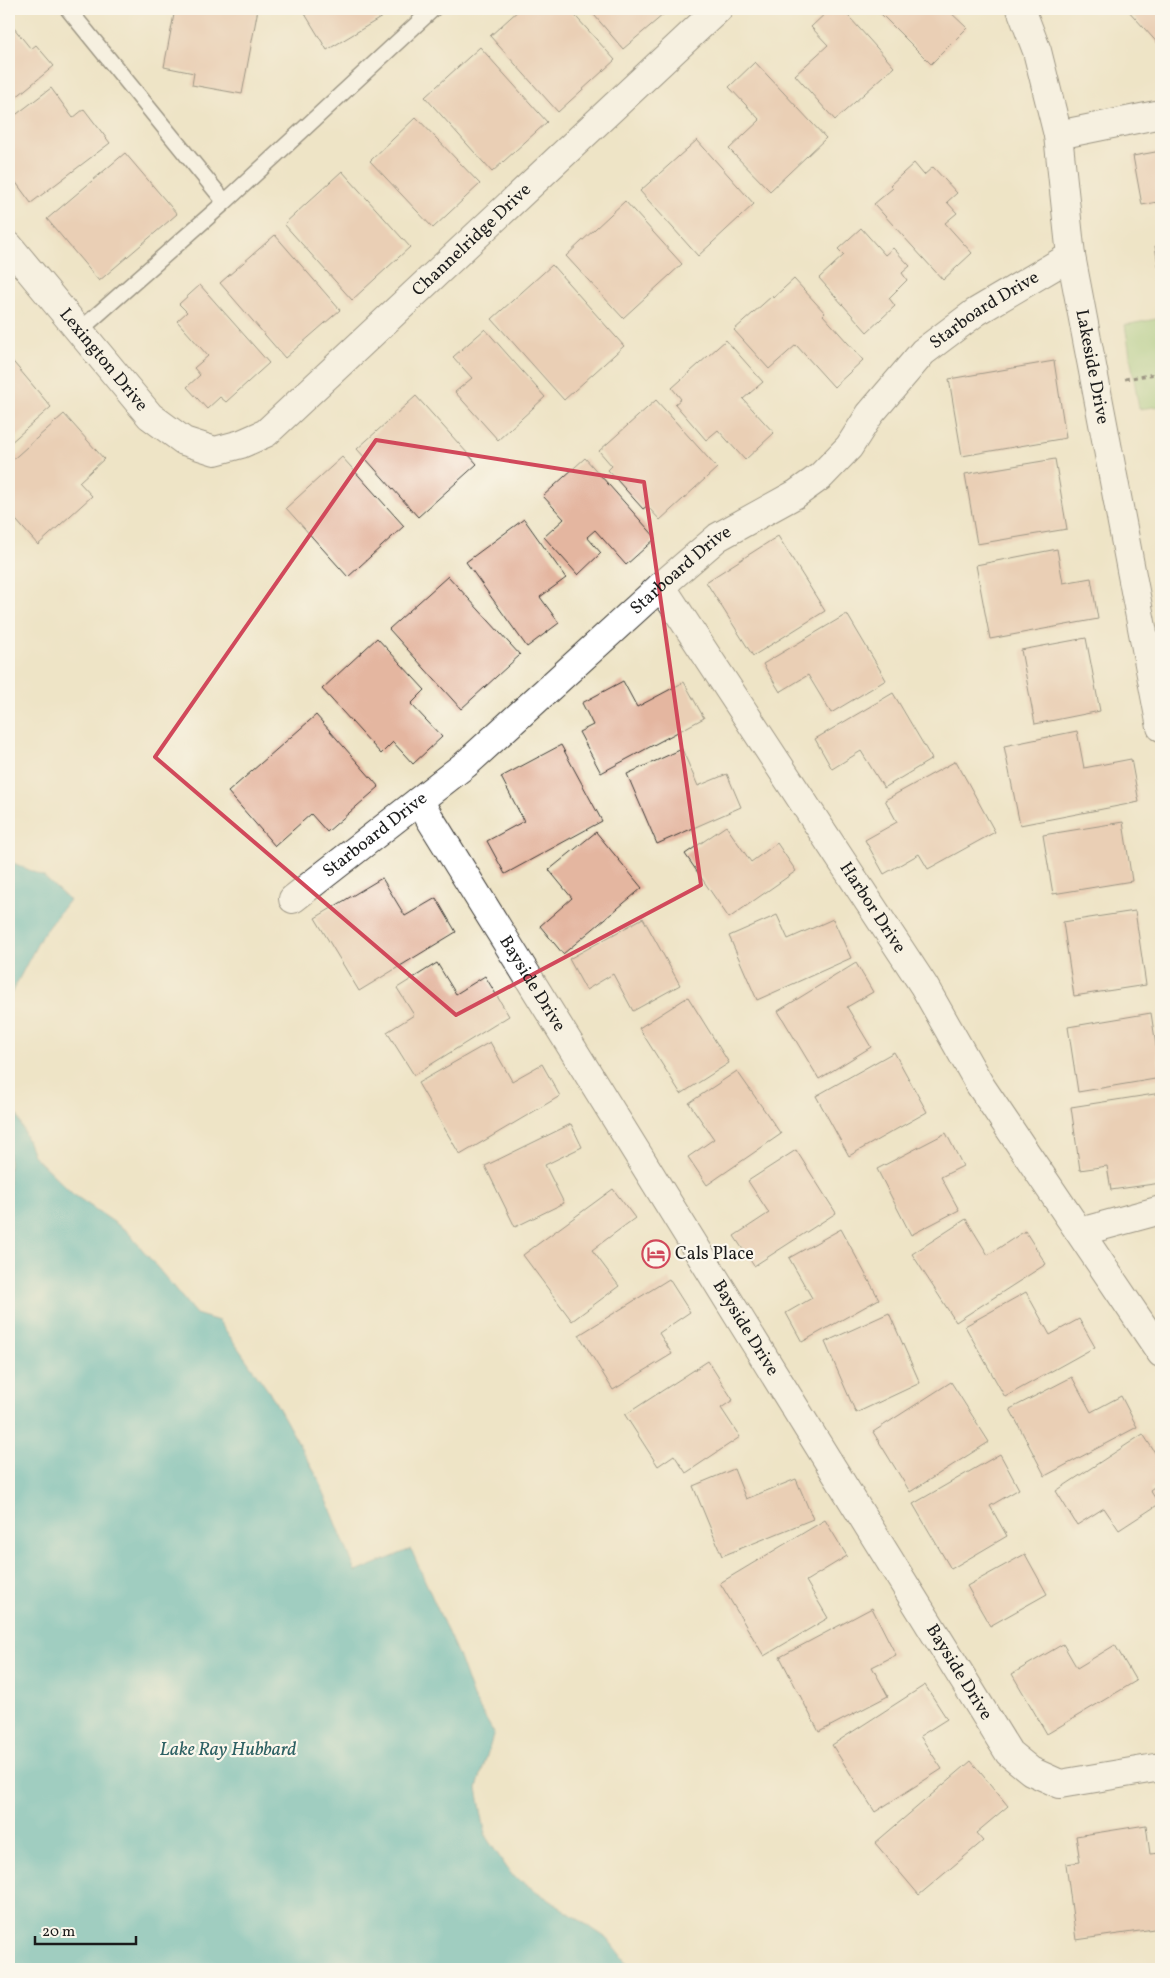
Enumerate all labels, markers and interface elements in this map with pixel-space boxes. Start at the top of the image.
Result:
street label: Channelridge Drive [407,178,537,302]
street label: Starboard Drive [924,265,1044,355]
street label: Lexington Drive [53,303,154,417]
street label: Lakeside Drive [1069,307,1115,426]
street label: Starboard Drive [625,519,736,621]
street label: Starboard Drive [317,786,433,884]
street label: Harbor Drive [833,857,912,958]
street label: Bayside Drive [493,931,572,1037]
hotel icon: Cals Place [641,1239,671,1269]
place label: Cals Place [675,1242,754,1267]
street label: Bayside Drive [706,1275,785,1381]
street label: Bayside Drive [920,1619,998,1725]
water label: Lake Ray Hubbard [160,1737,296,1763]
scale bar [35,1913,136,1945]
text: 20 m [42,1922,75,1943]

